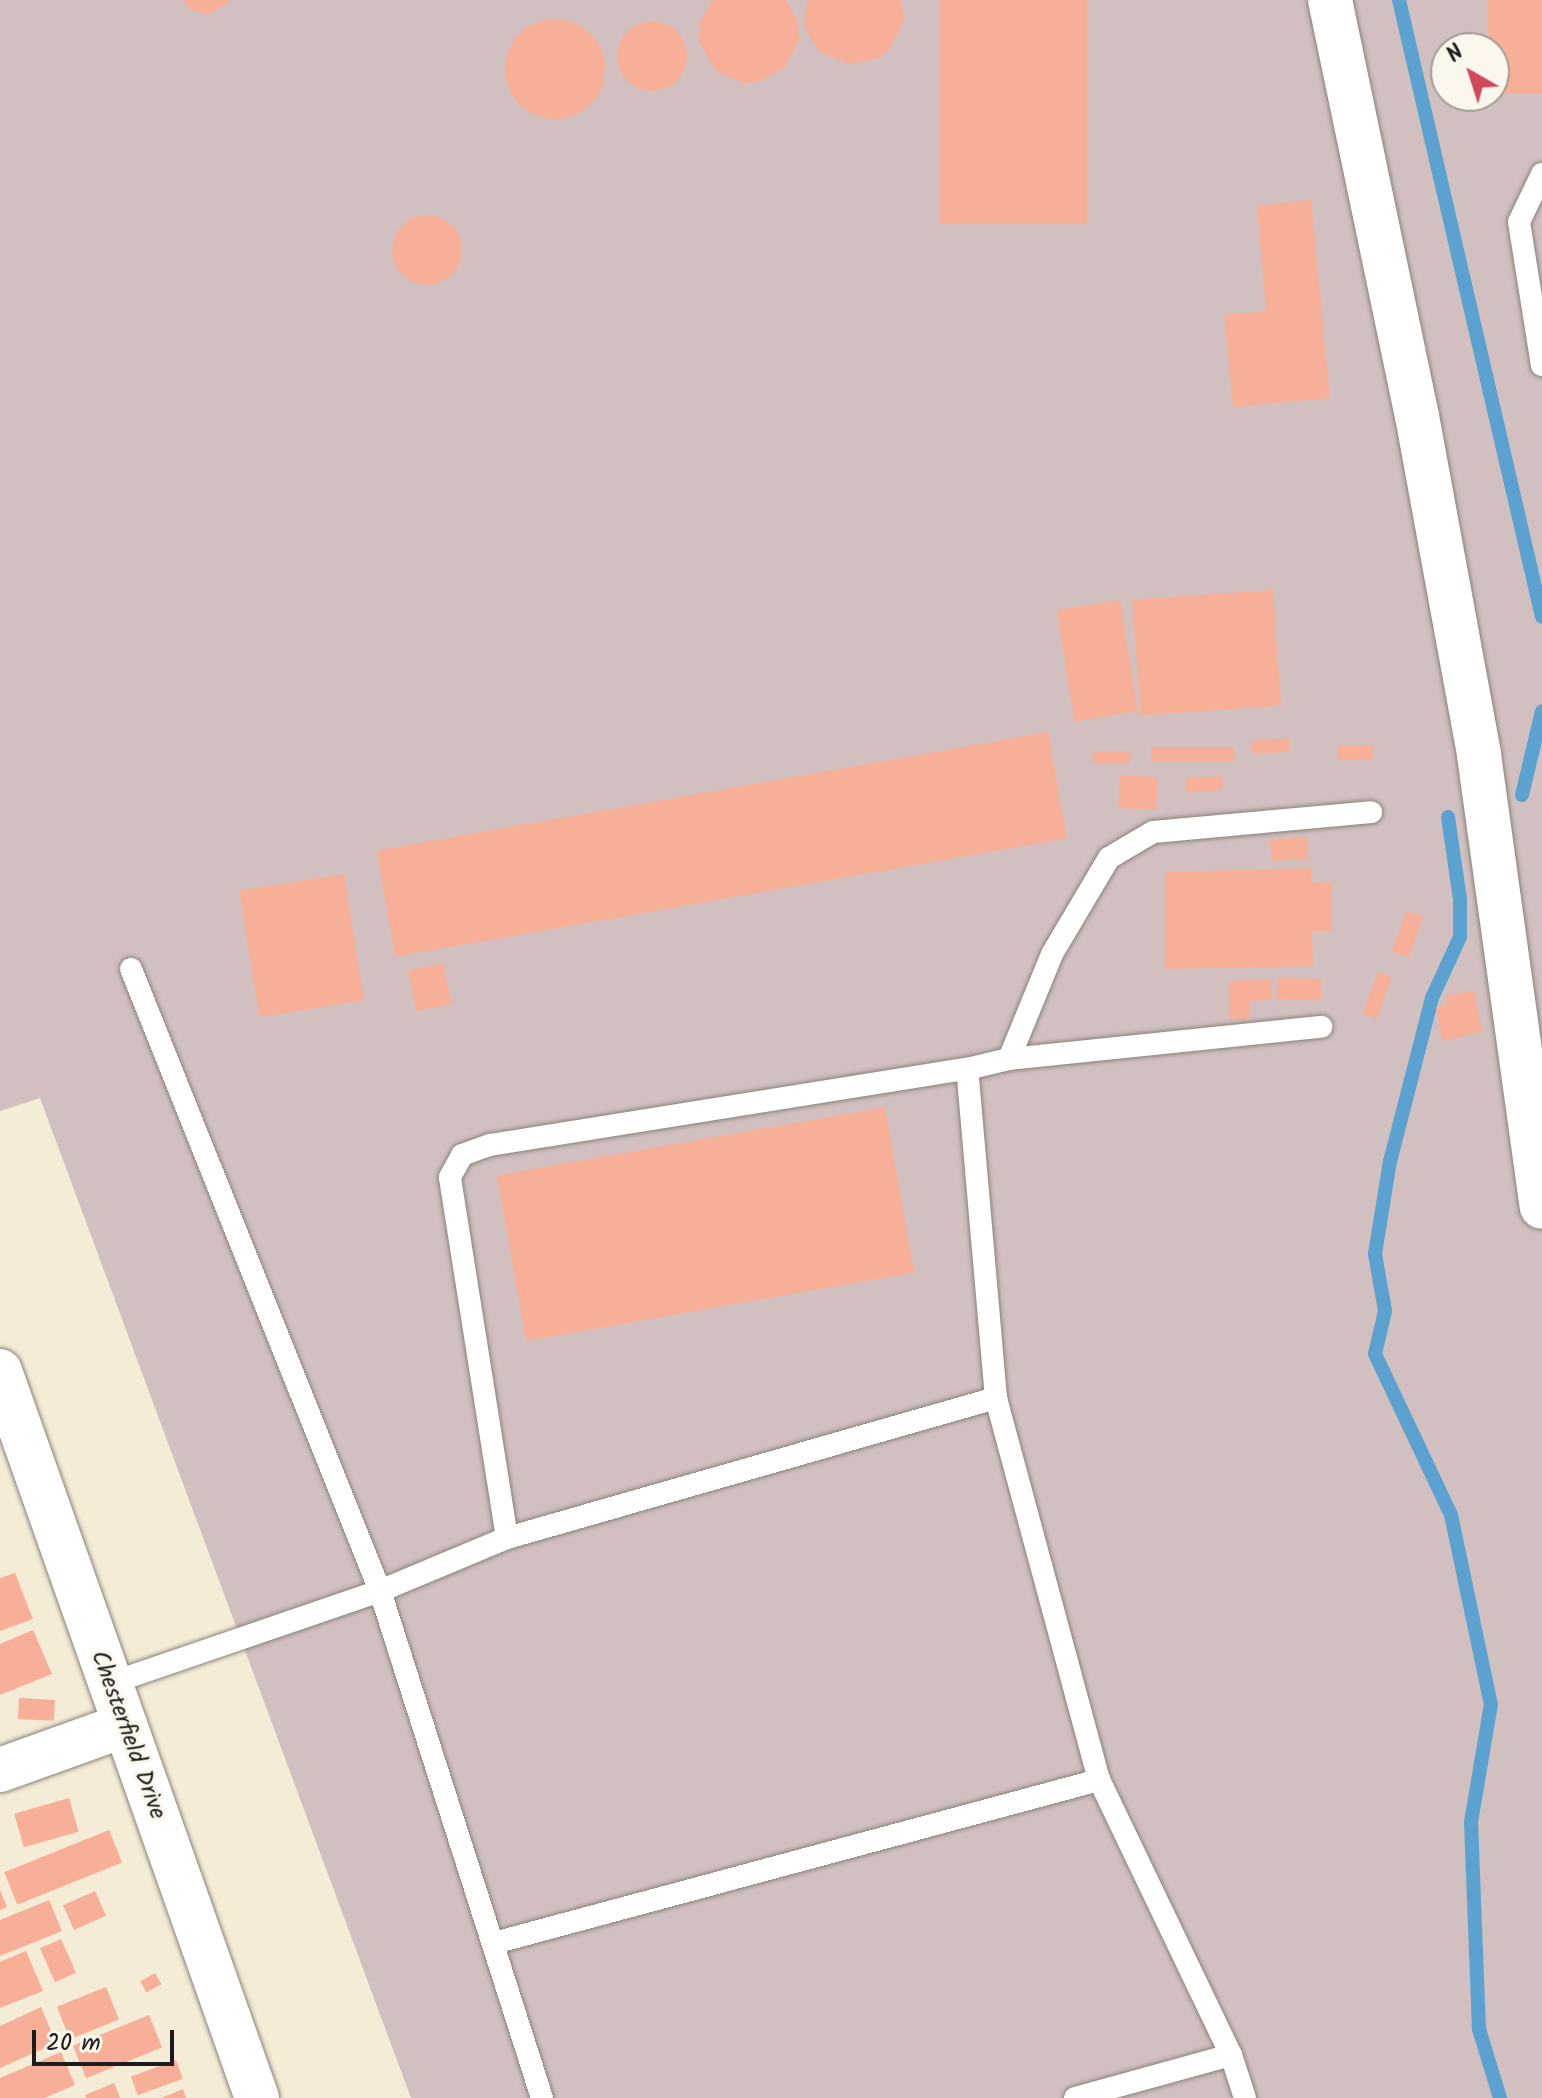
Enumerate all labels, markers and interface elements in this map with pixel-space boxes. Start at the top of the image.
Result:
north arrow [1430,32,1510,112]
text: N [1439,37,1472,72]
street label: Chesterfield Drive [84,1647,172,1823]
scale bar [36,2014,178,2064]
text: 20 m [46,2024,101,2063]

